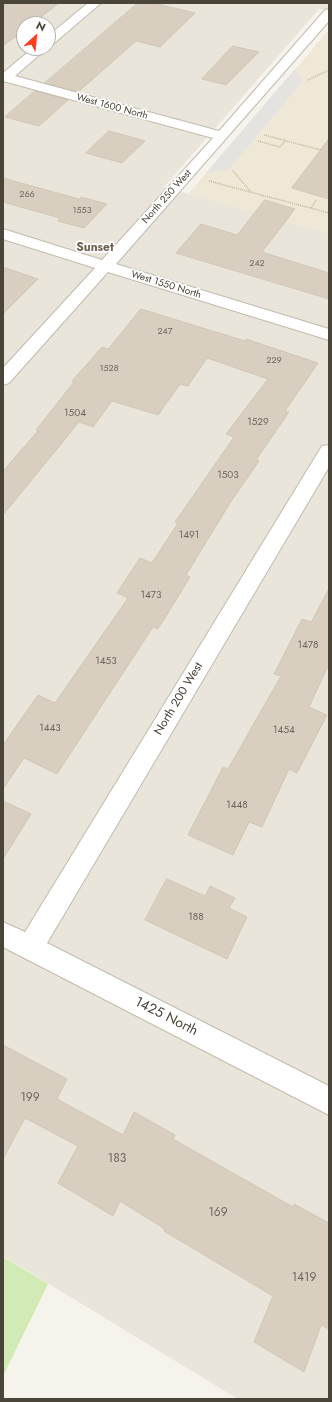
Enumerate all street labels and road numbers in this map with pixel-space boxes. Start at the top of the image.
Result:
street label: West 1600 North [75,92,149,122]
street label: North 250 West [140,168,194,226]
street label: West 1550 North [129,269,203,301]
street label: North 200 West [152,660,206,738]
street label: 1425 North [132,994,200,1040]

